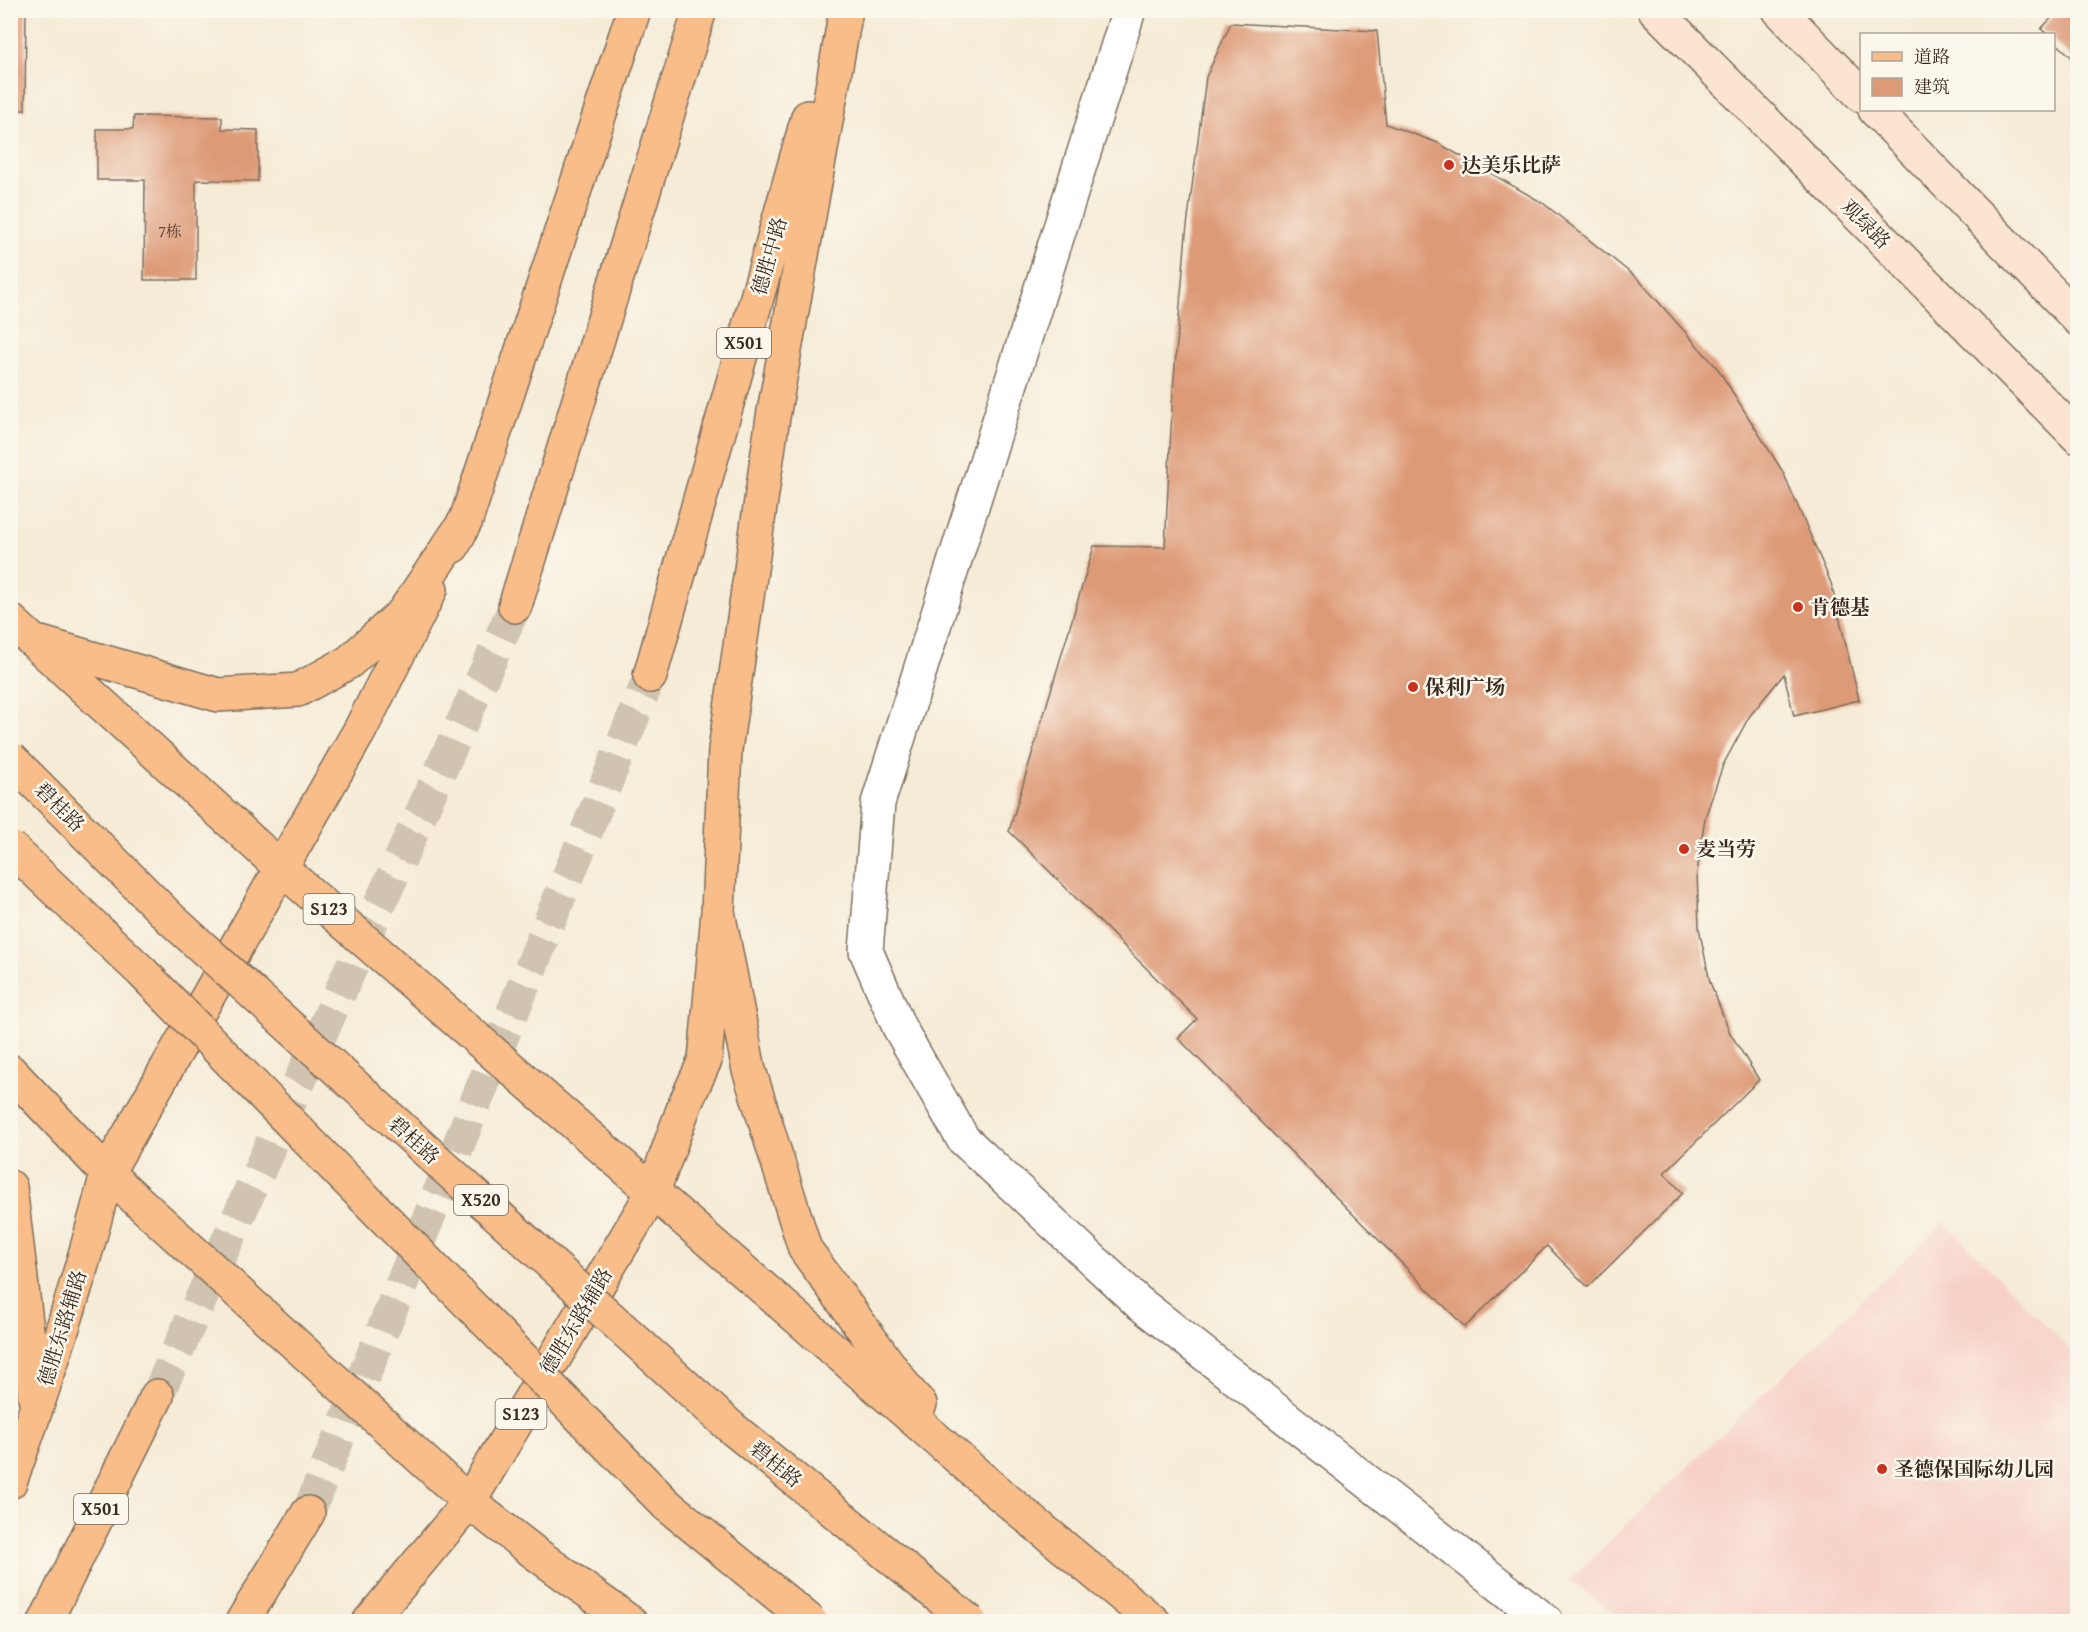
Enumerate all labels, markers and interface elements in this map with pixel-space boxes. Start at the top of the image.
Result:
legend [1860,33,2055,111]
text: 道路 [1914,43,1950,70]
text: 建筑 [1914,73,1950,100]
place label: 达美乐比萨 [1461,150,1561,179]
marker: 达美乐比萨 [1442,158,1456,172]
street label: 观绿路 [1835,192,1898,255]
street label: 德胜中路 [744,213,793,298]
house number: 7栋 [158,219,182,243]
road number: X501 [717,328,771,358]
place label: 肯德基 [1810,592,1870,621]
marker: 肯德基 [1791,600,1805,614]
place label: 保利广场 [1425,672,1505,701]
marker: 保利广场 [1406,680,1420,694]
street label: 碧桂路 [29,775,92,838]
place label: 麦当劳 [1696,834,1756,863]
marker: 麦当劳 [1677,842,1691,856]
road number: S123 [304,894,354,924]
street label: 碧桂路 [382,1109,446,1170]
road number: X520 [454,1185,508,1215]
street label: 德胜东路辅路 [532,1262,619,1380]
street label: 德胜东路辅路 [30,1266,93,1389]
road number: S123 [496,1399,546,1429]
street label: 碧桂路 [744,1433,809,1494]
place label: 圣德保国际幼儿园 [1894,1454,2054,1483]
marker: 圣德保国际幼儿园 [1875,1462,1889,1476]
road number: X501 [74,1494,128,1524]

